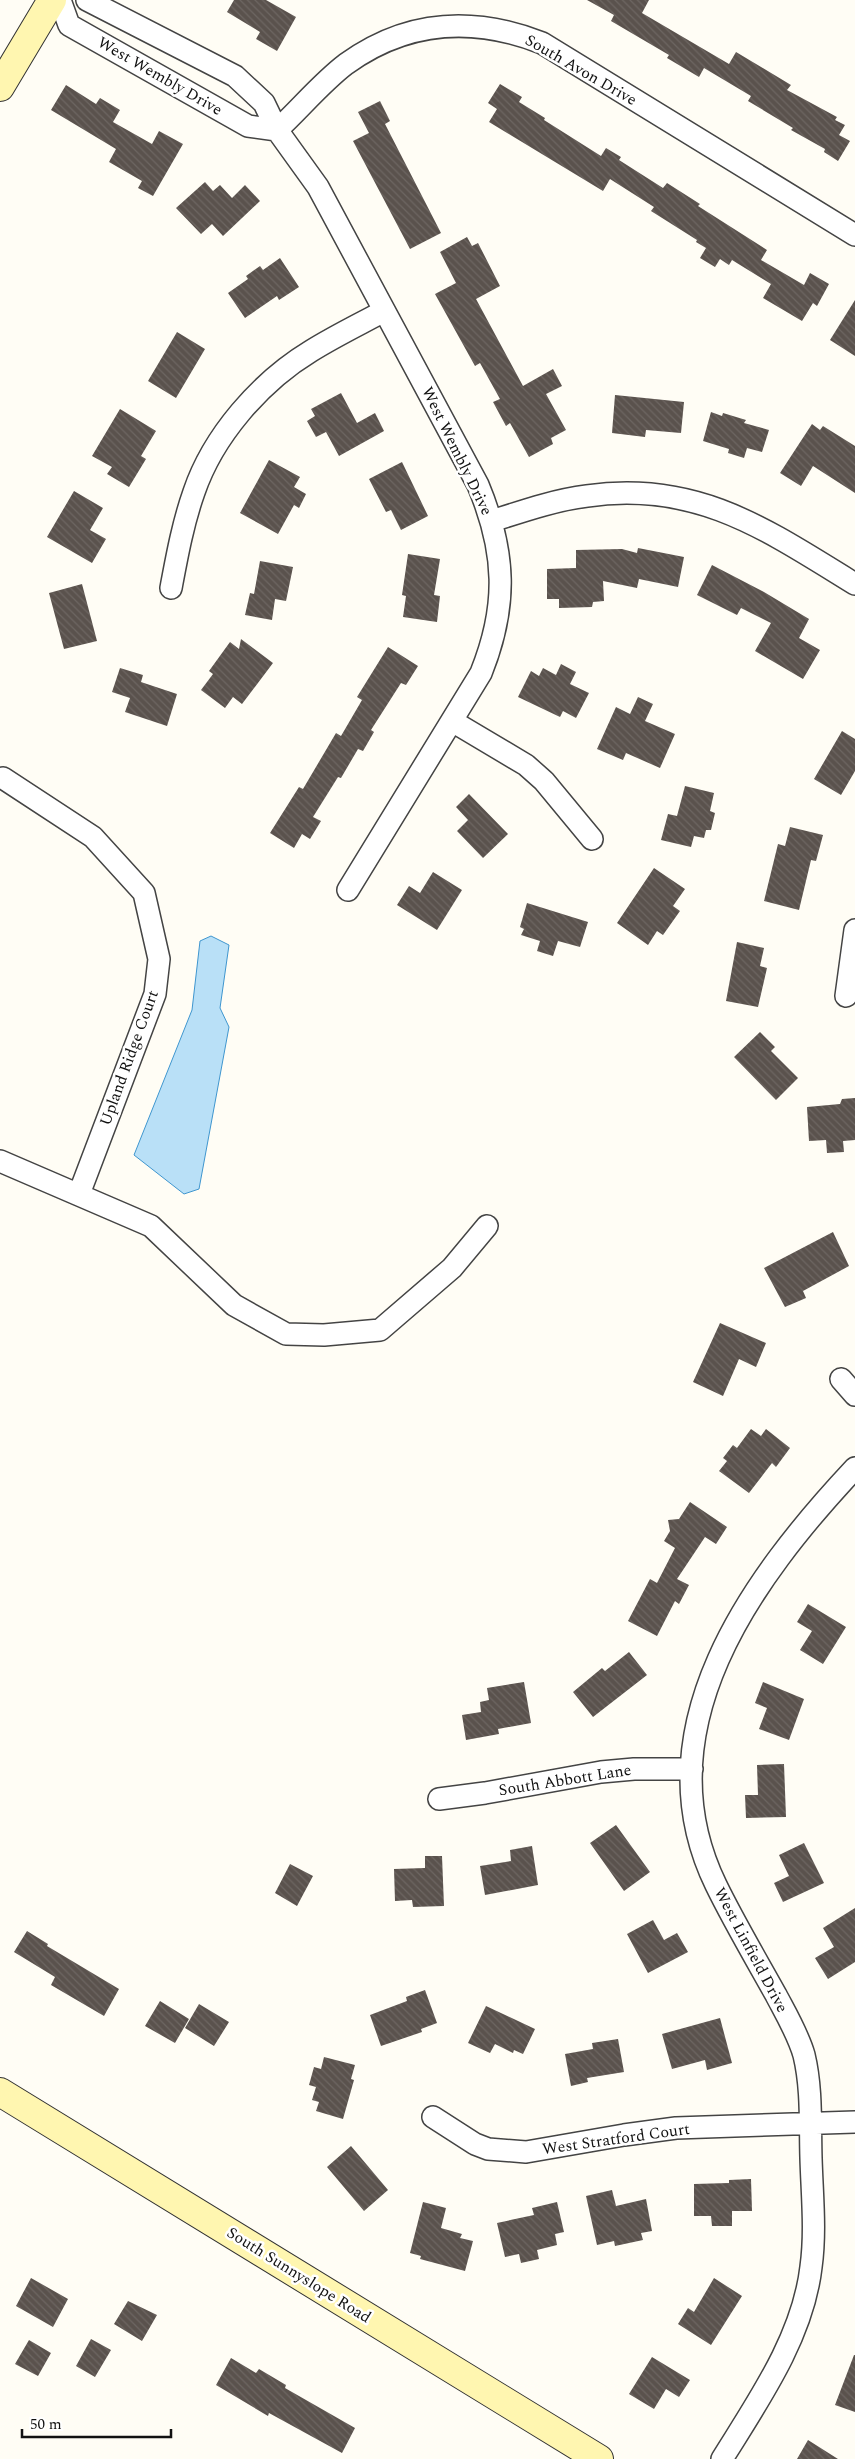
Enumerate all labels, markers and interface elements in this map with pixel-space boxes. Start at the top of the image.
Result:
street label: South Avon Drive [521,28,641,112]
street label: West Wembly Drive [93,30,227,122]
street label: West Wembly Drive [415,382,499,520]
street label: Upland Ridge Court [93,987,165,1129]
street label: South Abbott Lane [497,1758,633,1802]
street label: West Linfield Drive [708,1883,794,2017]
street label: West Stratford Court [541,2117,692,2161]
street label: South Sunnyslope Road [222,2221,376,2329]
scale bar [22,2406,171,2438]
text: 50 m [30,2413,62,2436]

